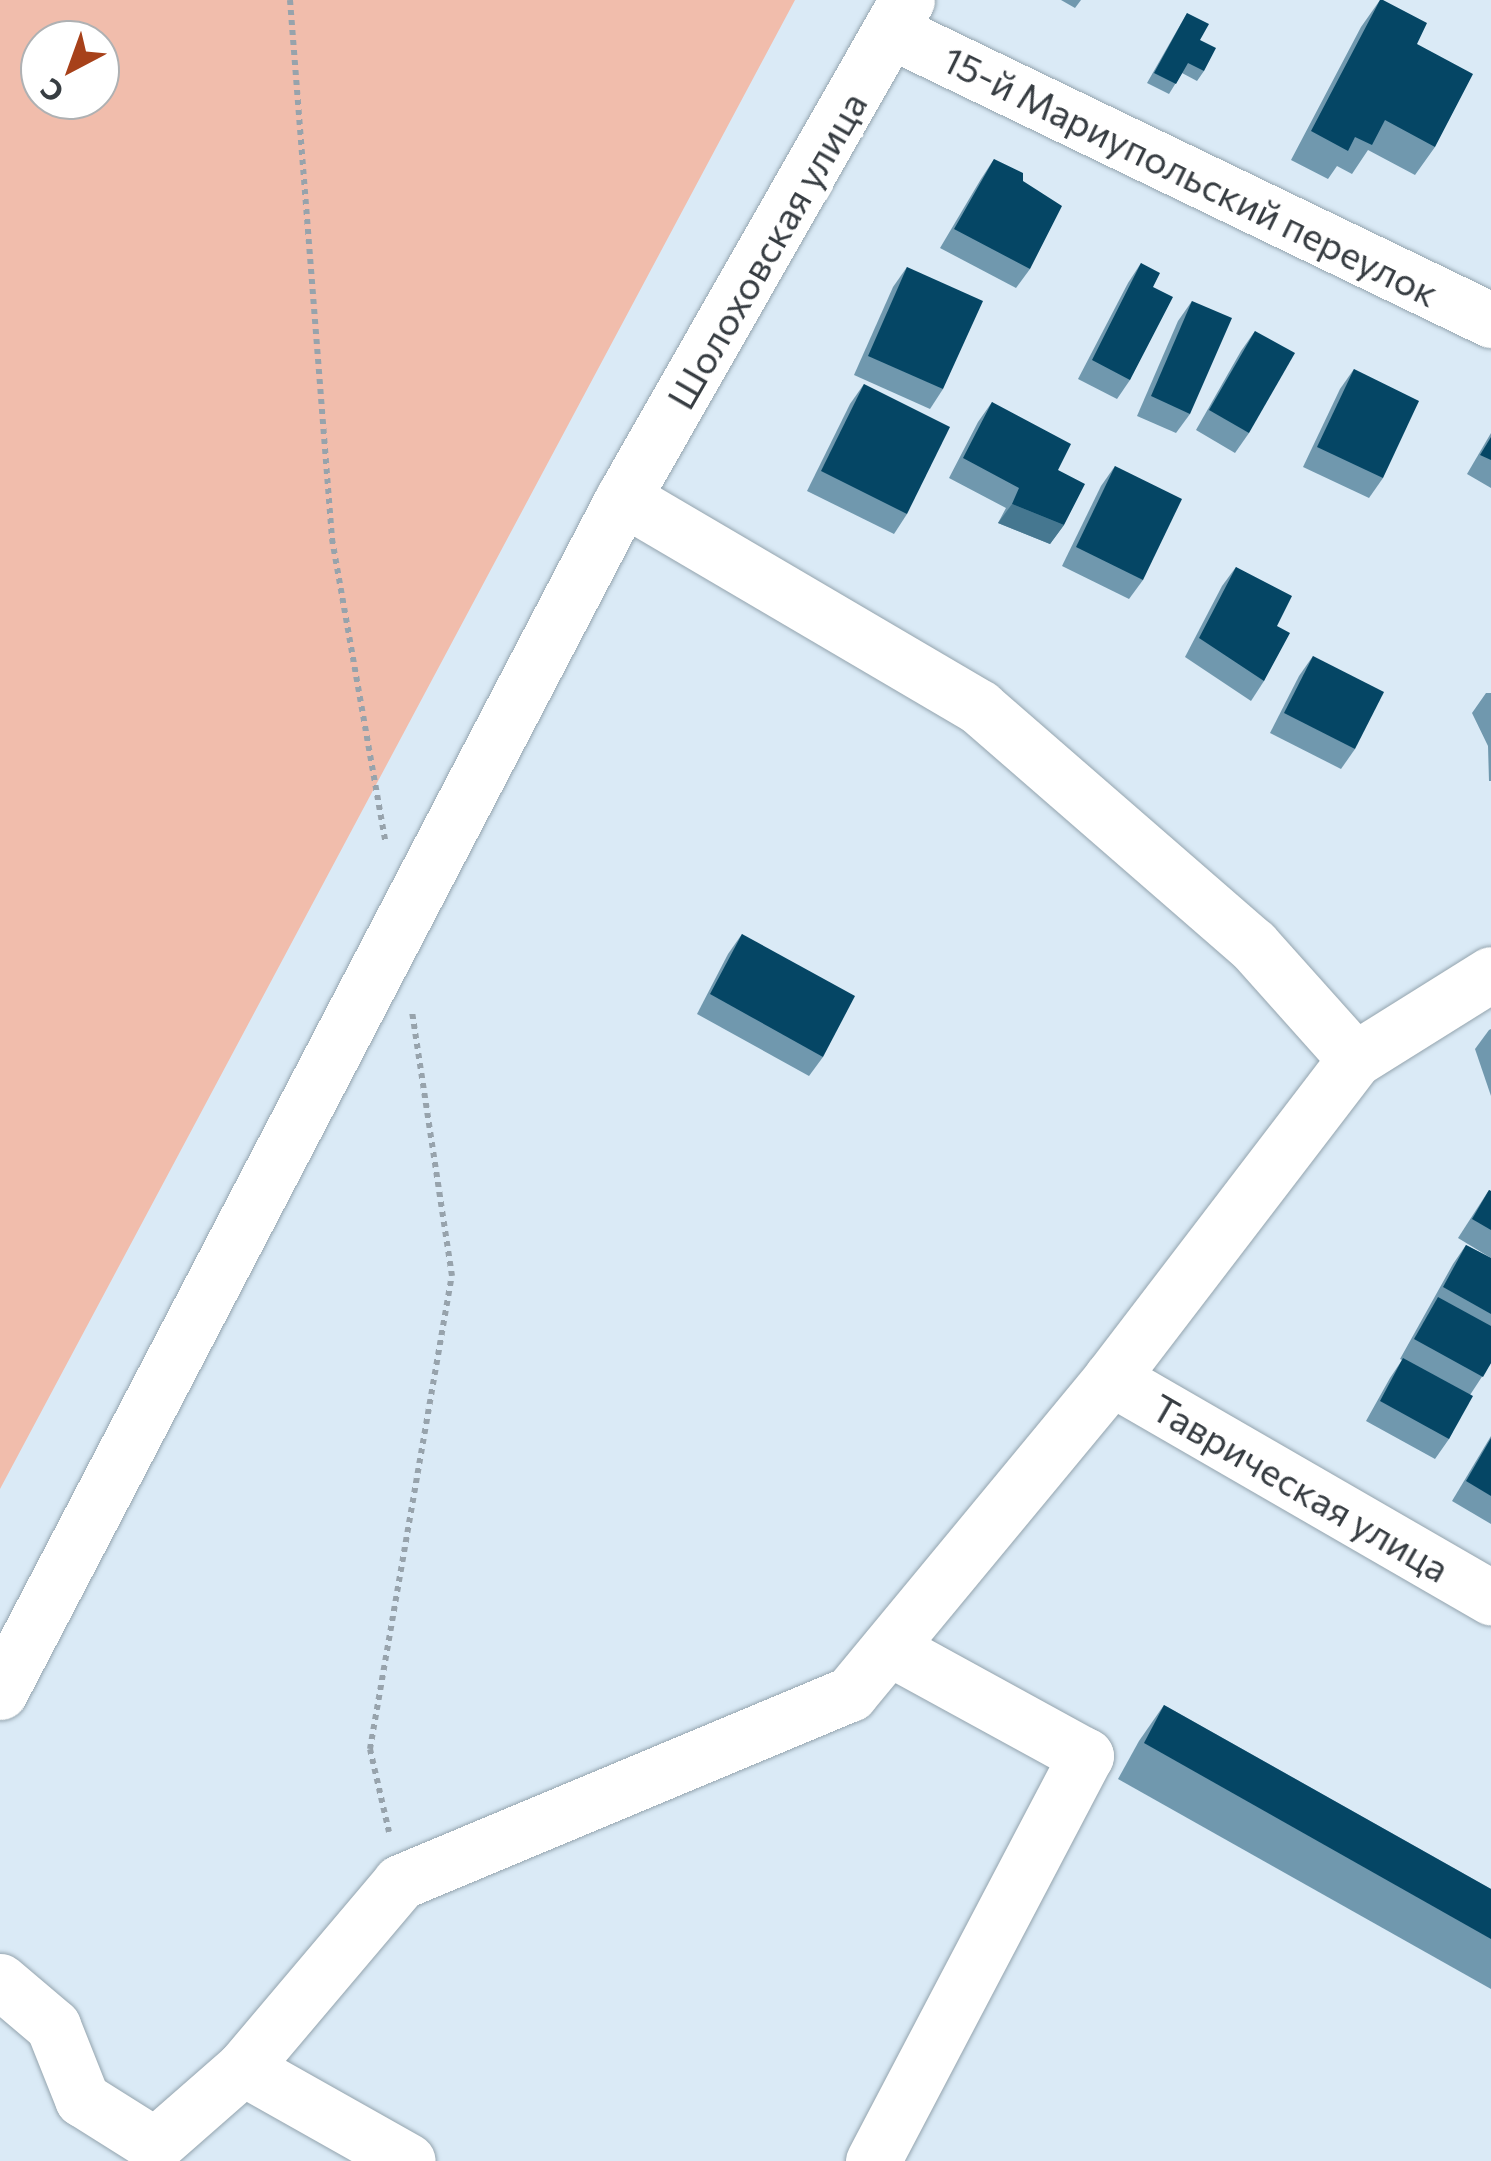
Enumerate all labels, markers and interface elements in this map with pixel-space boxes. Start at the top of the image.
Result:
north arrow [20,20,120,120]
street label: 15-й Мариупольский переулок [936,35,1446,315]
text: С [33,72,70,110]
street label: Шолоховская улица [657,84,875,416]
street label: Таврическая улица [1144,1383,1458,1591]

